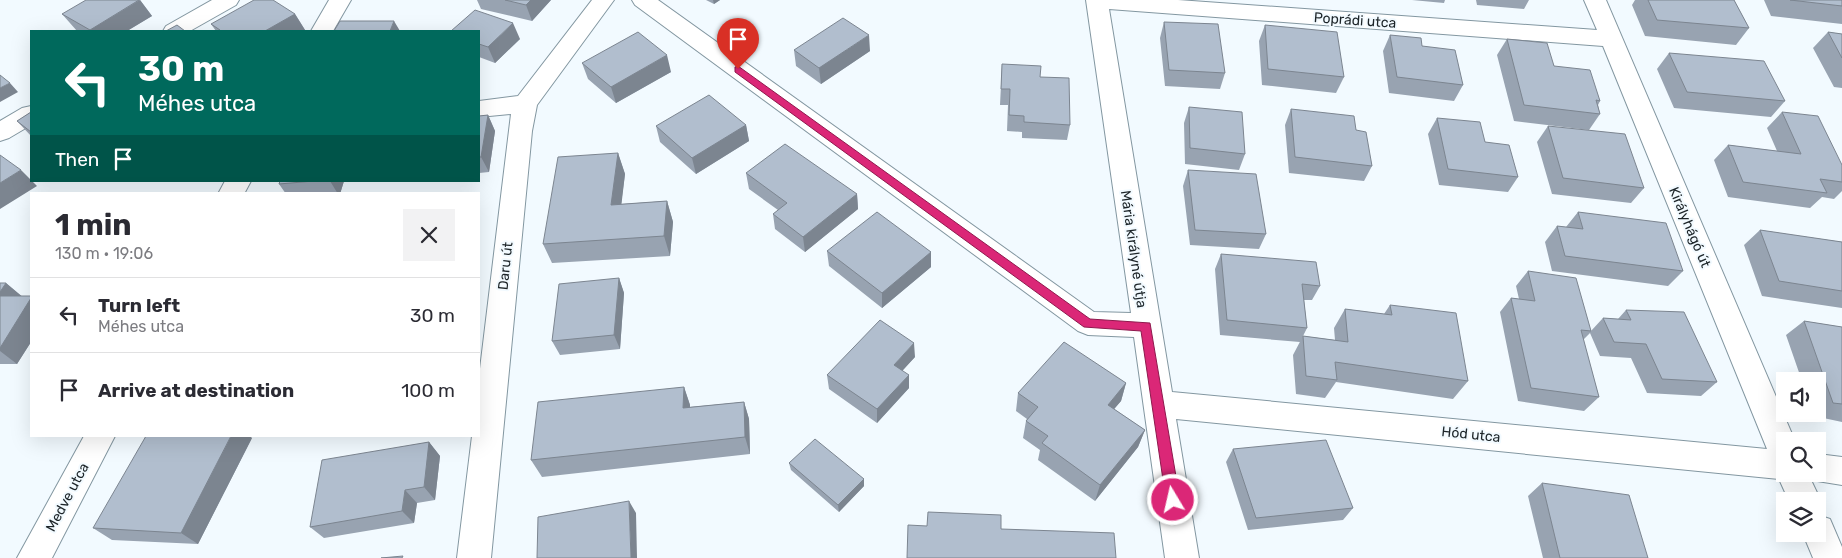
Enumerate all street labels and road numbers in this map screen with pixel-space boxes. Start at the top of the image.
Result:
street label: Poprádi utca [1313,9,1397,32]
street label: Királyhágó út [1665,184,1714,271]
street label: Mária királyné útja [1117,189,1150,309]
street label: Daru út [495,241,517,291]
street label: Hód utca [1441,423,1501,446]
street label: Medve utca [42,460,93,535]

